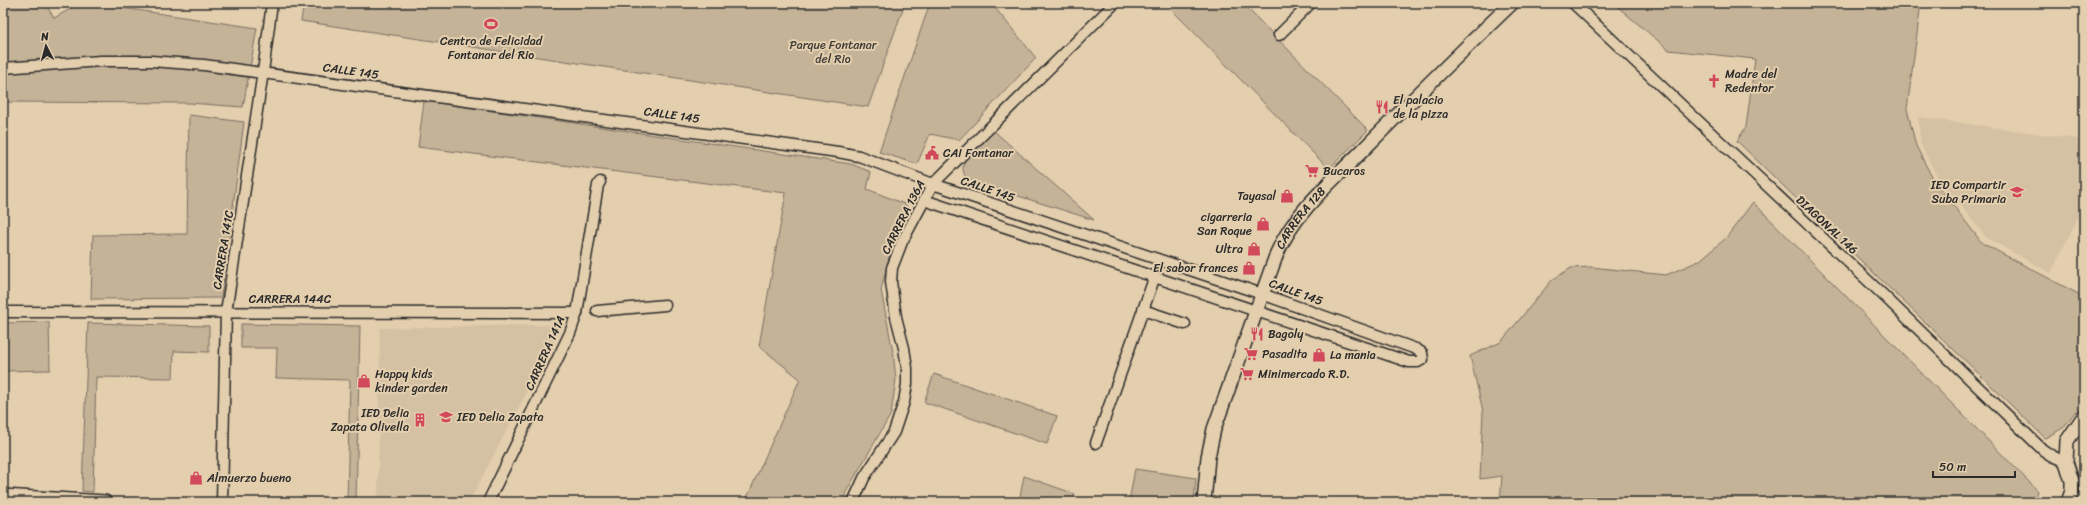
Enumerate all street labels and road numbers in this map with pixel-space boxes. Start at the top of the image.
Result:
street label: CALLE 145 [322,56,380,86]
street label: CALLE 145 [643,100,701,130]
street label: CALLE 145 [958,169,1018,209]
street label: CARRERA 136A [875,176,931,258]
street label: CARRERA 128 [1269,181,1331,253]
street label: DIAGONAL 146 [1790,190,1864,260]
street label: CARRERA 141C [206,208,240,291]
street label: CALLE 145 [1266,272,1326,312]
street label: CARRERA 144C [249,288,332,310]
street label: CARRERA 141A [519,312,571,394]

